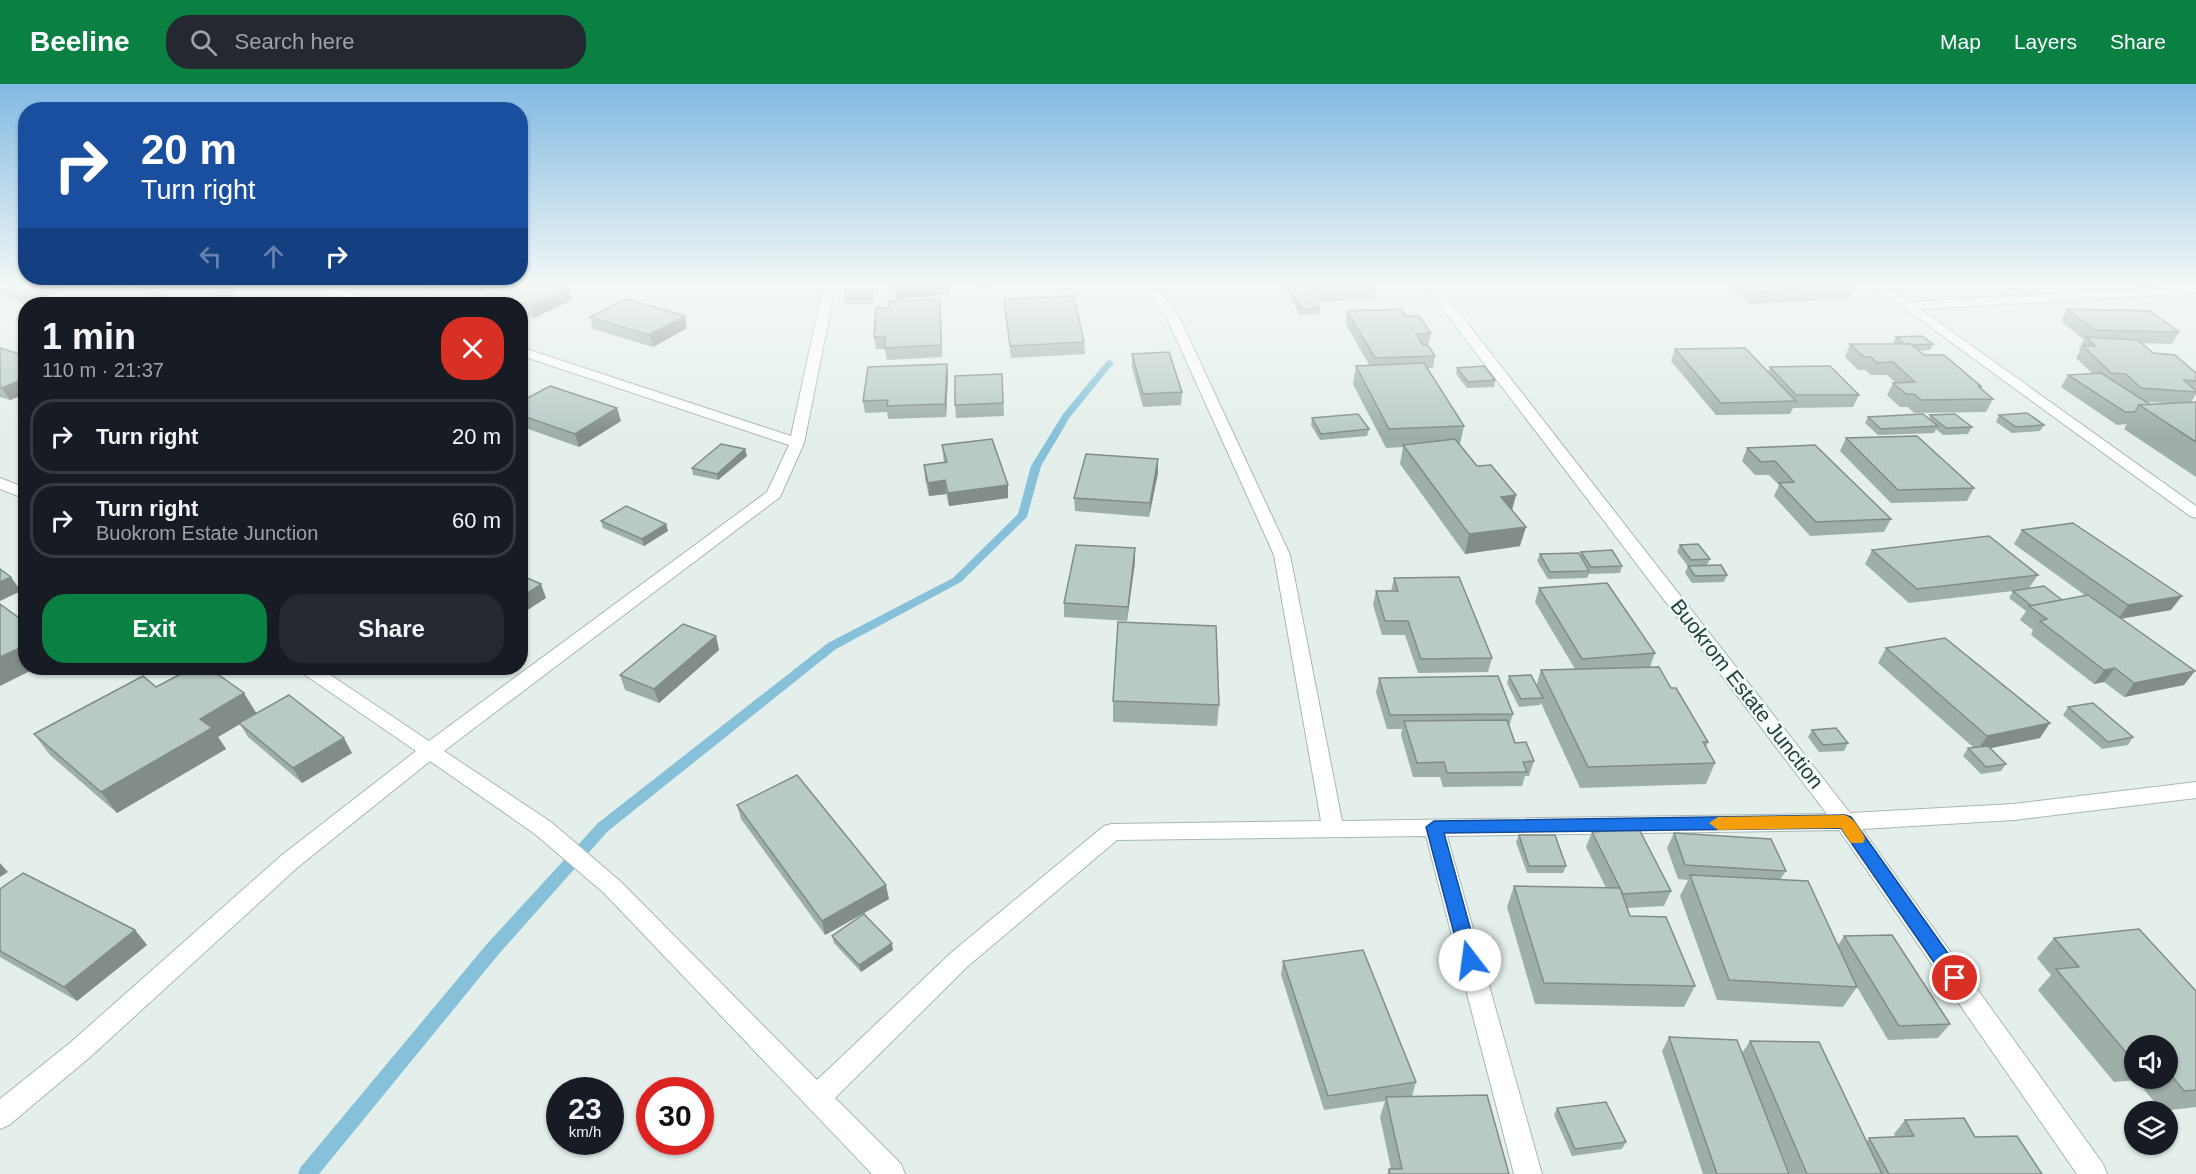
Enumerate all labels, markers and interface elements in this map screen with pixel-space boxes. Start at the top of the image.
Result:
search box [166,15,586,69]
text: Beeline [30,26,130,57]
icon: search [187,26,220,59]
text: Search here [235,29,354,54]
text: Map [1940,30,1981,53]
text: Layers [2014,30,2077,53]
text: Share [2110,30,2166,53]
icon: right [42,126,120,204]
text: 20 m [141,126,237,173]
text: Turn right [141,175,256,205]
icon: left [194,240,227,273]
icon: ahead [257,240,290,273]
icon: right [320,240,353,273]
text: 1 min [42,316,136,357]
button: close [441,317,504,380]
text: 110 m · 21:37 [42,359,164,381]
icon: right [45,420,78,453]
text: Turn right [96,424,198,449]
text: 20 m [452,424,501,449]
text: Turn right [96,496,198,521]
icon: right [45,504,78,537]
text: 60 m [452,508,501,533]
text: Buokrom Estate Junction [96,522,318,544]
button: Exit [42,594,267,663]
button: Share [279,594,504,663]
street label: Buokrom Estate Junction [1666,595,1828,793]
position arrow [1438,928,1502,992]
pin [1929,952,1980,1003]
icon: arrive [1938,961,1971,994]
map controls [2124,1035,2178,1155]
button: sound [2124,1035,2178,1089]
speed limit sign: 30 [636,1077,714,1155]
text: 23 [568,1092,602,1125]
button: layers [2124,1101,2178,1155]
text: km/h [569,1123,601,1140]

